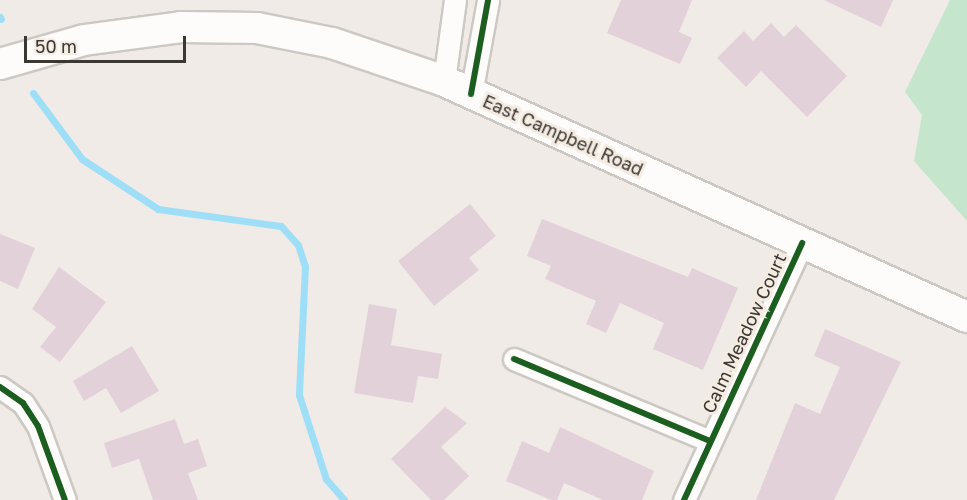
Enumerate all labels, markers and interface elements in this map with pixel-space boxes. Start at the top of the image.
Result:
scale bar [27,24,189,62]
text: 50 m [35,35,77,57]
street label: East Campbell Road [479,90,647,180]
street label: Calm Meadow Court [697,250,791,416]

